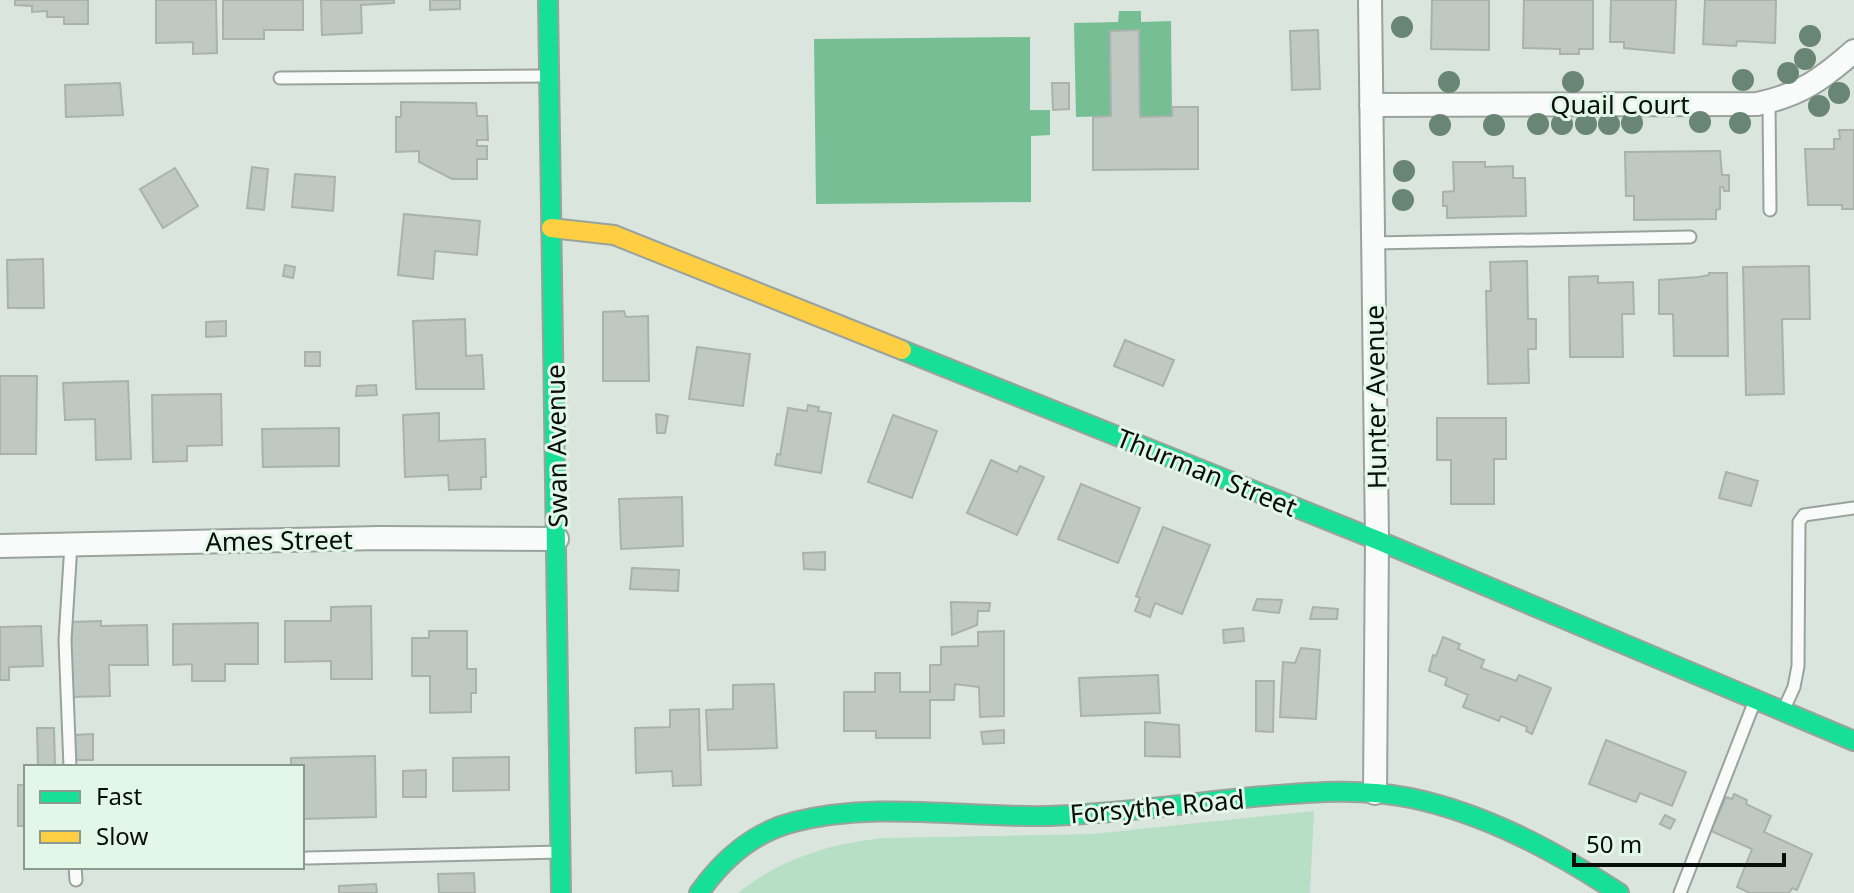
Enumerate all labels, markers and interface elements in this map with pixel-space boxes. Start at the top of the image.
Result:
street label: Quail Court [1550,86,1690,122]
street label: Hunter Avenue [1355,305,1395,489]
street label: Swan Avenue [537,364,575,528]
street label: Thurman Street [1111,419,1303,525]
street label: Ames Street [205,521,353,559]
legend [24,765,304,869]
text: Fast [96,779,142,812]
street label: Forsythe Road [1068,780,1246,832]
scale bar [1574,817,1784,867]
text: Slow [96,819,148,852]
text: 50 m [1586,827,1642,860]

